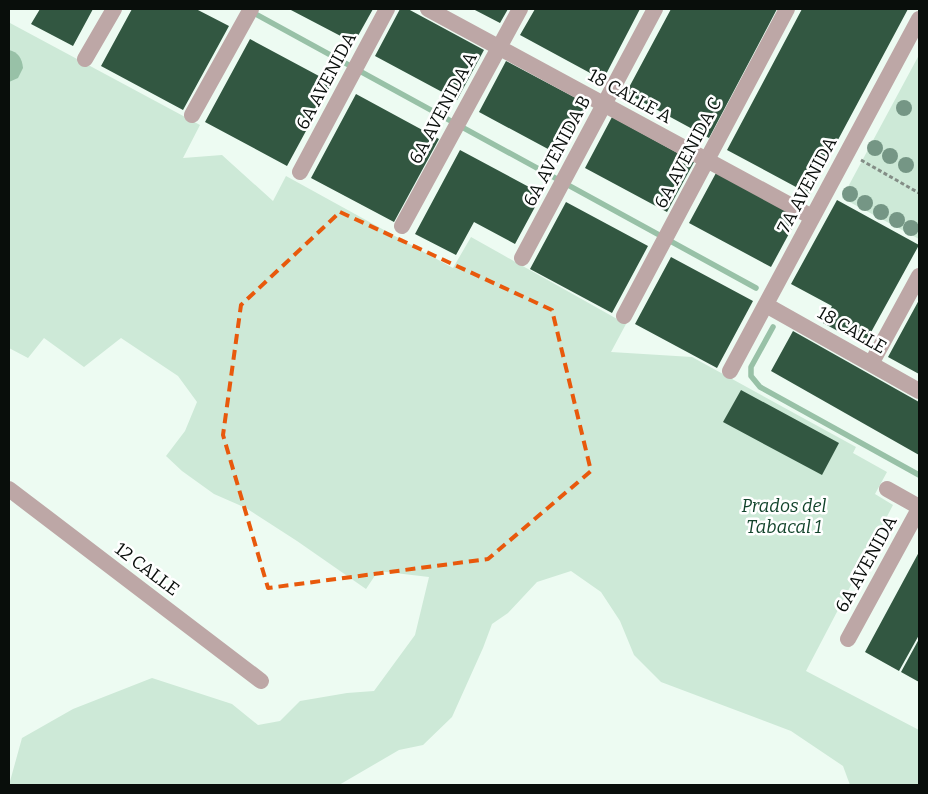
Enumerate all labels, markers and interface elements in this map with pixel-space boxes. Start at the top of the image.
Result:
street label: 6A AVENIDA [291,28,361,133]
street label: 6A AVENIDA A [404,48,482,168]
street label: 18 CALLE A [584,64,676,128]
street label: 6A AVENIDA B [519,92,595,210]
street label: 6A AVENIDA C [650,94,726,212]
street label: 7A AVENIDA [773,133,842,237]
street label: 18 CALLE [814,301,890,359]
park label: Prados del Tabacal 1 [742,495,827,538]
street label: 6A AVENIDA [830,512,902,616]
street label: 12 CALLE [110,538,184,600]

